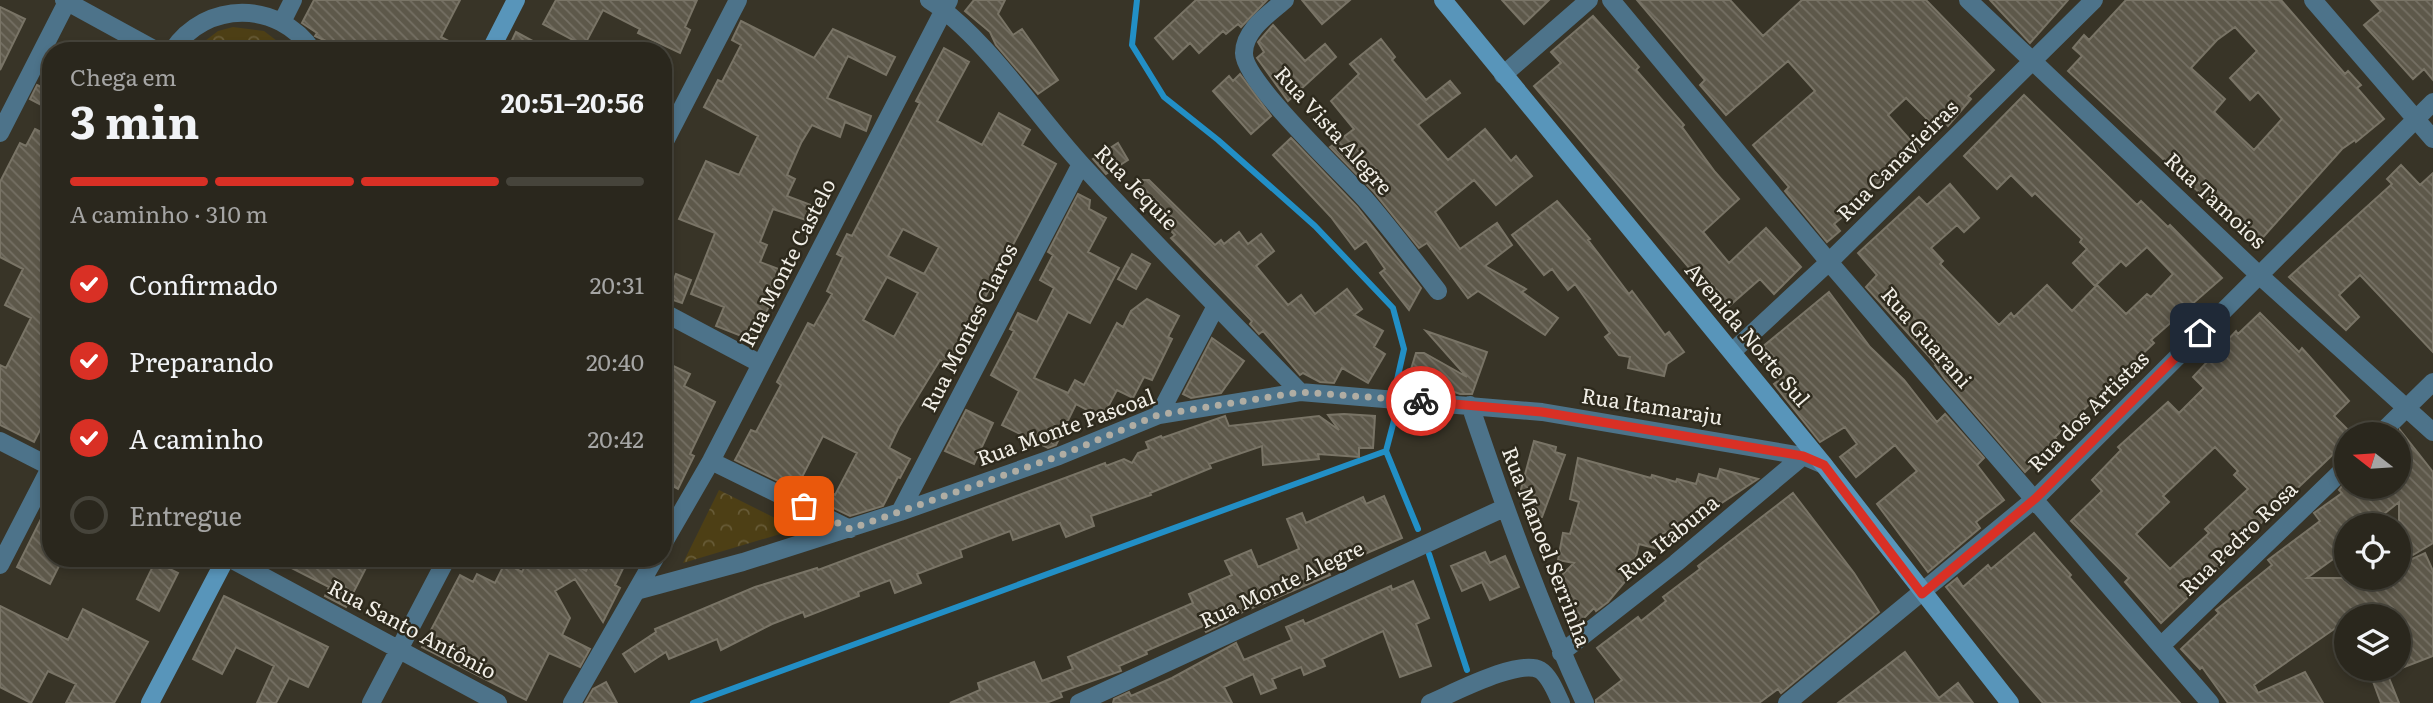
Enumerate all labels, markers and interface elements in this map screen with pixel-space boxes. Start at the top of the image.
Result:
street label: Rua Vista Alegre [1269,58,1401,201]
text: Chega em [70,59,177,93]
text: 20:51–20:56 [501,82,644,121]
text: 3 min [70,85,200,153]
street label: Rua Canavieiras [1828,91,1964,227]
street label: Rua Jequie [1089,136,1187,236]
street label: Rua Tamoios [2159,144,2275,255]
street label: Rua Monte Castelo [730,172,842,352]
text: A caminho · 310 m [70,196,268,230]
street label: Rua Montes Claros [912,237,1024,417]
street label: Avenida Norte Sul [1679,254,1819,412]
text: Confirmado [129,264,278,303]
icon: check [70,265,108,303]
text: 20:31 [590,267,644,301]
street label: Rua Guarani [1875,279,1981,394]
pin [2170,303,2230,363]
icon: home [2181,314,2219,352]
text: Preparando [129,341,274,380]
icon: check [70,342,108,380]
street label: Rua dos Artistas [2020,343,2155,478]
text: 20:40 [586,344,644,378]
courier [1386,366,1456,436]
street label: Rua Itamaraju [1580,378,1725,431]
street label: Rua Monte Pascoal [972,379,1158,472]
icon: bike [1402,382,1440,420]
text: A caminho [129,418,263,457]
icon: check [70,419,108,457]
text: 20:42 [588,421,644,455]
north arrow [2334,422,2412,499]
map controls [2334,422,2411,681]
street label: Rua Manoel Serrinha [1496,442,1601,651]
street label: Rua Pedro Rosa [2171,472,2304,602]
pin [774,476,834,536]
street label: Rua Itabuna [1610,485,1725,586]
icon: bag [785,487,823,525]
text: Entregue [129,495,242,534]
button: locate [2334,513,2411,590]
street label: Rua Monte Alegre [1194,531,1368,634]
street label: Rua Santo Antônio [323,570,503,685]
button: layers [2334,604,2411,681]

